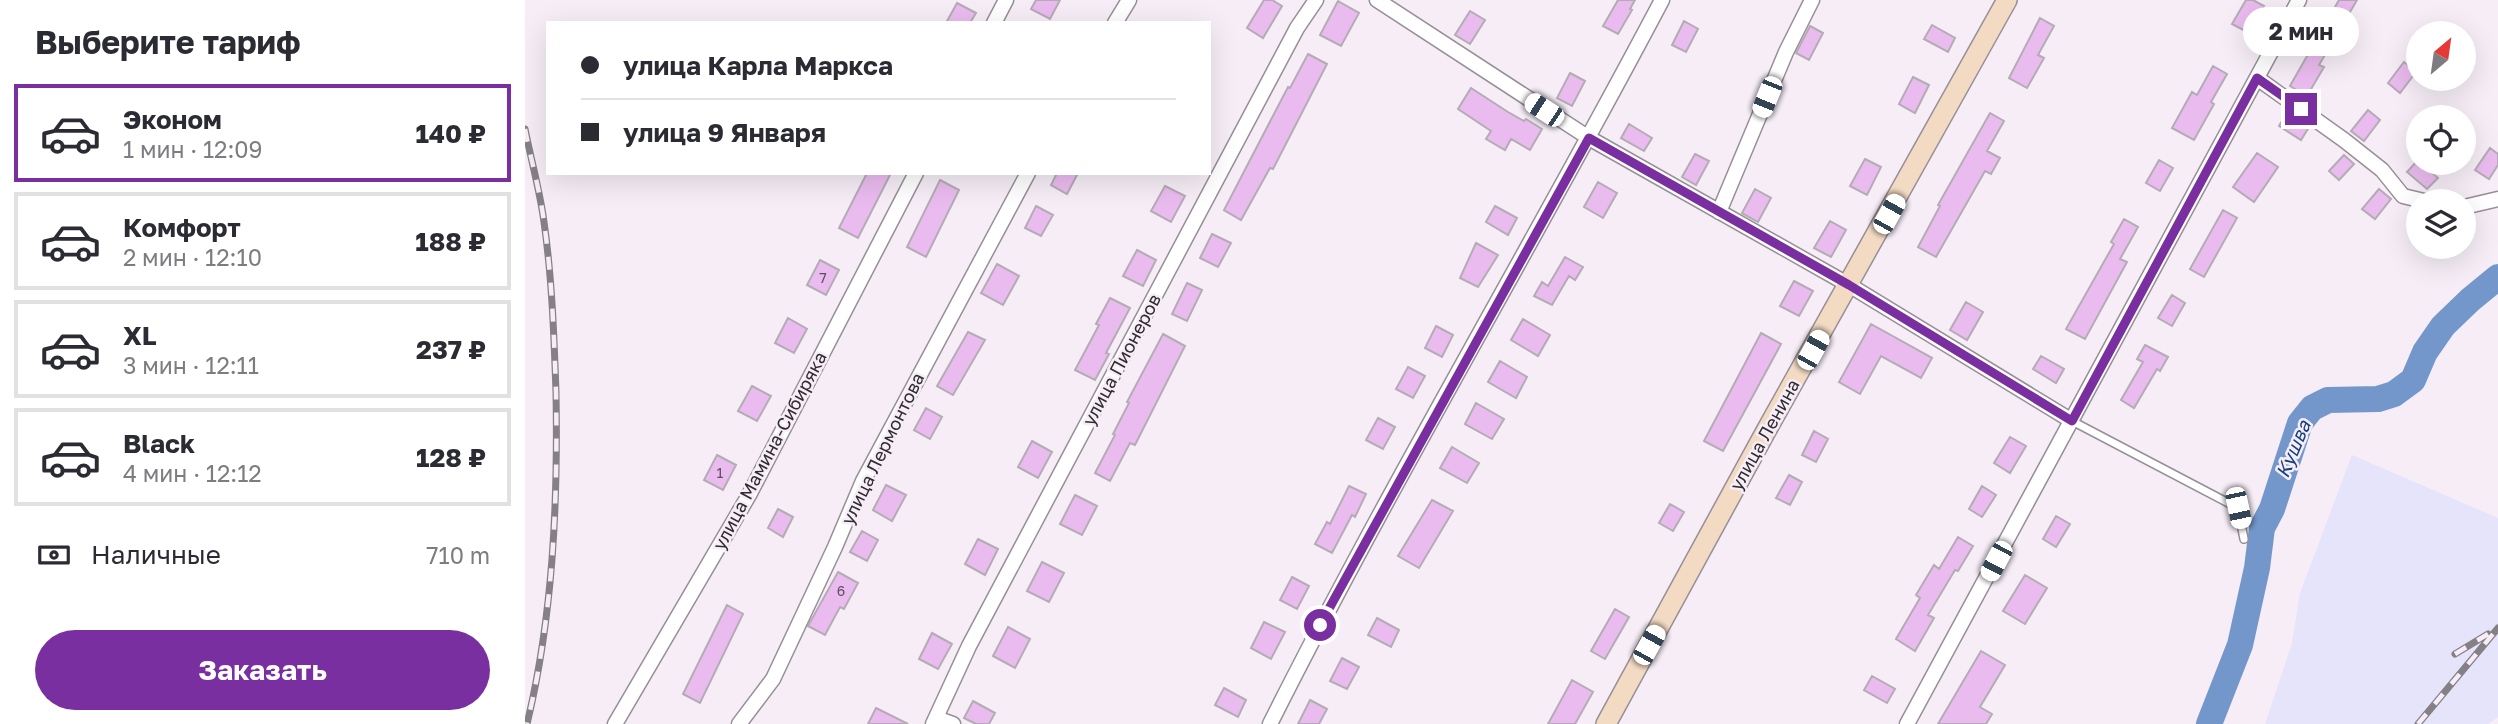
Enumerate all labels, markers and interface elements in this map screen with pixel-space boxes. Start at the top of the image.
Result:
callout: 2 мин [2243,7,2359,56]
text: 2 мин [2269,17,2333,45]
north arrow [2406,21,2476,91]
map controls [2406,21,2476,259]
text: Выберите тариф [35,23,301,61]
text: улица Карла Маркса [623,50,893,81]
car [1750,74,1785,120]
car [1521,90,1568,130]
route end [2285,93,2317,125]
icon: car [39,102,102,165]
text: Эконом [123,104,222,135]
button: locate [2406,105,2476,175]
text: улица 9 Января [623,117,826,148]
text: 140 ₽ [415,118,486,149]
text: 1 мин · 12:09 [123,135,263,163]
button: layers [2406,189,2476,259]
car [1870,191,1909,237]
icon: car [39,210,102,273]
text: Комфорт [123,212,241,243]
text: 188 ₽ [415,226,486,257]
text: 2 мин · 12:10 [123,243,262,271]
house number: 7 [819,269,827,286]
street label: улица Пионеров [1077,290,1165,429]
icon: car [39,318,102,381]
text: XL [123,320,157,351]
car [1794,327,1833,373]
text: 237 ₽ [416,334,486,365]
street label: улица Мамина-Сибиряка [707,348,831,553]
text: 3 мин · 12:11 [123,351,259,379]
street label: улица Лермонтова [836,369,928,528]
street label: улица Ленина [1725,375,1804,494]
water label: Кушва [2270,416,2315,481]
icon: car [39,426,102,489]
text: Black [123,428,195,459]
text: 128 ₽ [416,442,486,473]
text: 4 мин · 12:12 [123,459,262,487]
house number: 1 [717,464,724,481]
car [2224,485,2253,531]
icon: cash [35,536,73,574]
car [1977,538,2016,584]
text: Наличные [91,539,221,570]
text: 710 m [426,541,490,569]
house number: 6 [837,582,845,599]
route start [1304,609,1336,641]
car [1630,622,1669,668]
button: Заказать [35,630,490,710]

